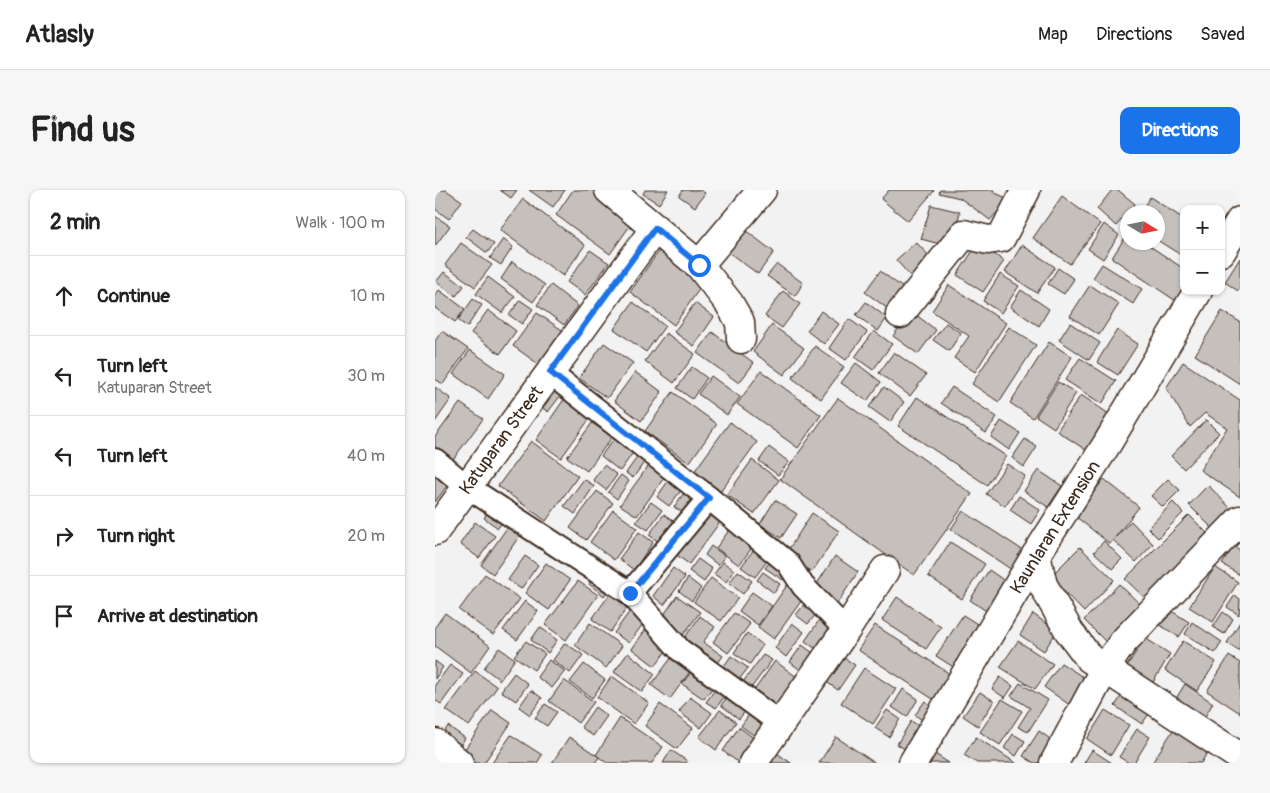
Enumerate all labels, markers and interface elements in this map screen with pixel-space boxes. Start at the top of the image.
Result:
text: Atlasly [25,20,94,49]
text: Map [1038,23,1068,46]
text: Directions [1096,23,1172,46]
text: Saved [1200,23,1245,46]
button: Directions [1120,107,1240,154]
text: Find us [30,108,135,152]
north arrow [1120,205,1165,250]
map controls [1180,205,1225,295]
button: + [1180,205,1225,250]
text: 2 min [50,209,100,236]
text: Walk · 100 m [296,213,385,233]
button: − [1180,250,1225,295]
route start [688,254,711,277]
icon: ahead [50,282,78,310]
text: Continue [97,284,170,308]
text: 10 m [350,286,385,306]
text: Turn left [97,354,167,378]
icon: left [50,362,78,390]
text: 30 m [347,366,385,386]
text: Katuparan Street [97,378,212,398]
street label: Katuparan Street [454,381,549,499]
icon: left [50,442,78,470]
text: Turn left [97,444,167,468]
text: 40 m [347,446,385,466]
street label: Kaunlaran Extension [1005,456,1106,598]
icon: right [50,522,78,550]
text: Turn right [97,524,175,548]
text: 20 m [347,526,385,546]
route end [619,582,642,605]
icon: arrive [50,602,78,630]
text: Arrive at destination [97,604,258,628]

